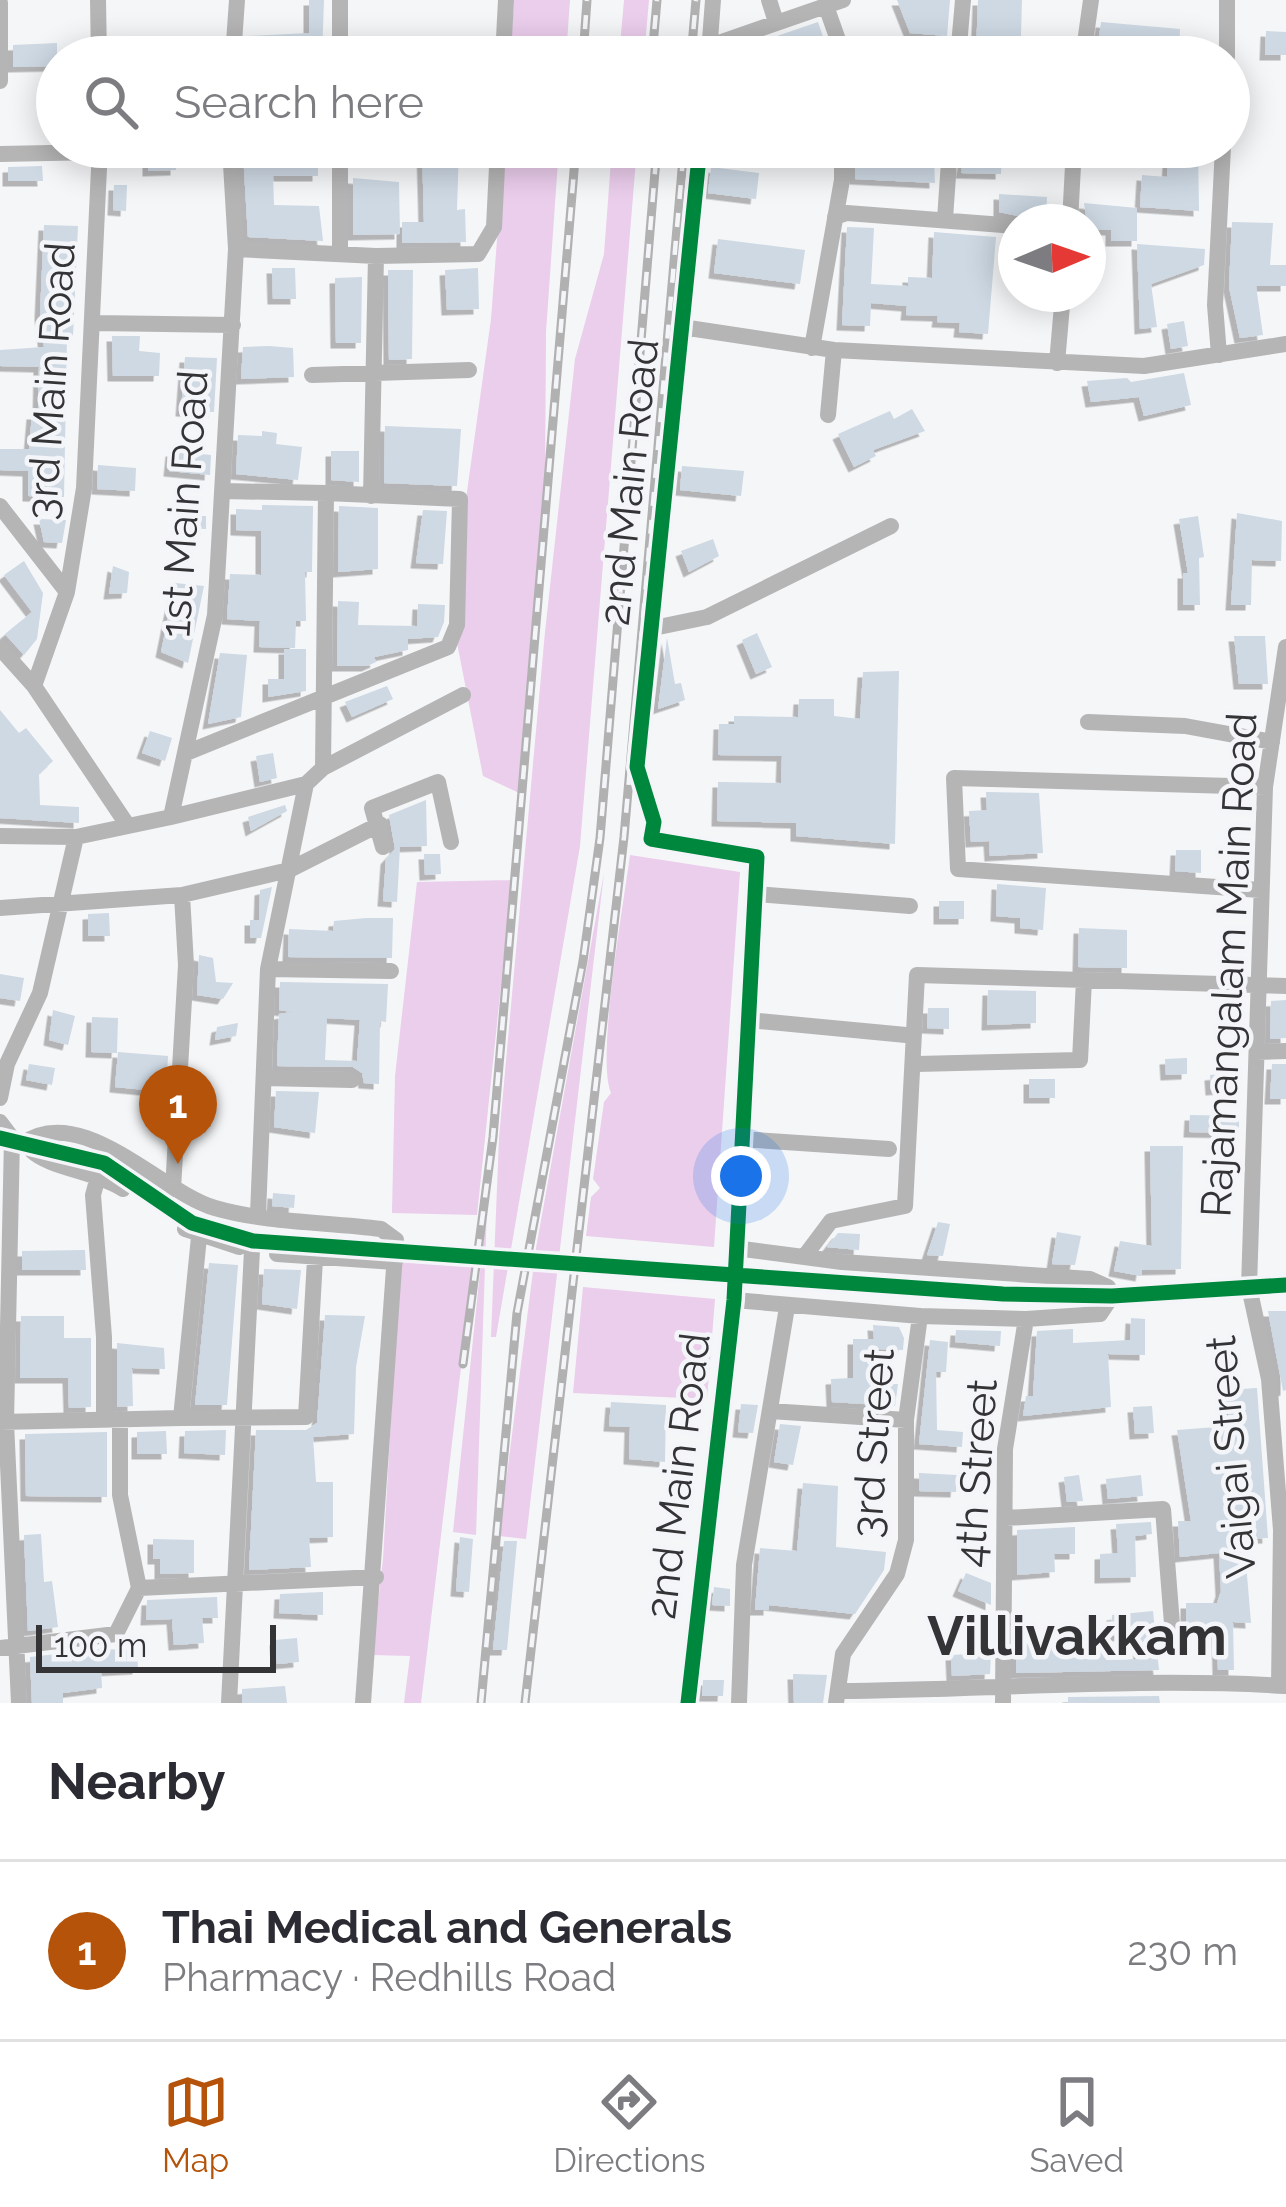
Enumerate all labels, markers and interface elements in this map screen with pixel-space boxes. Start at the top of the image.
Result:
search box [36,36,1250,168]
icon: search [78,69,144,135]
text: Search here [174,76,424,129]
north arrow [998,204,1106,312]
street label: 3rd Main Road [17,241,85,521]
street label: 2nd Main Road [590,336,668,628]
street label: 1st Main Road [150,369,218,639]
street label: Rajamangalam Main Road [1191,711,1267,1219]
pin: 1 [139,1065,217,1164]
your location [711,1146,771,1206]
street label: 2nd Main Road [636,1330,720,1622]
street label: Vaigai Street [1196,1334,1266,1580]
street label: 3rd Street [842,1347,904,1539]
street label: 4th Street [945,1377,1007,1569]
district label: Villivakkam [927,1604,1227,1668]
scale bar [36,1619,276,1672]
text: 100 m [54,1626,147,1665]
text: Nearby [48,1751,225,1811]
text: Thai Medical and Generals [162,1901,732,1954]
text: 1 [77,1928,97,1974]
text: 230 m [1127,1928,1238,1974]
text: Pharmacy · Redhills Road [162,1954,616,2000]
tab: Map [162,2069,229,2180]
tab: Directions [553,2069,706,2180]
tab: Saved [1030,2069,1124,2180]

